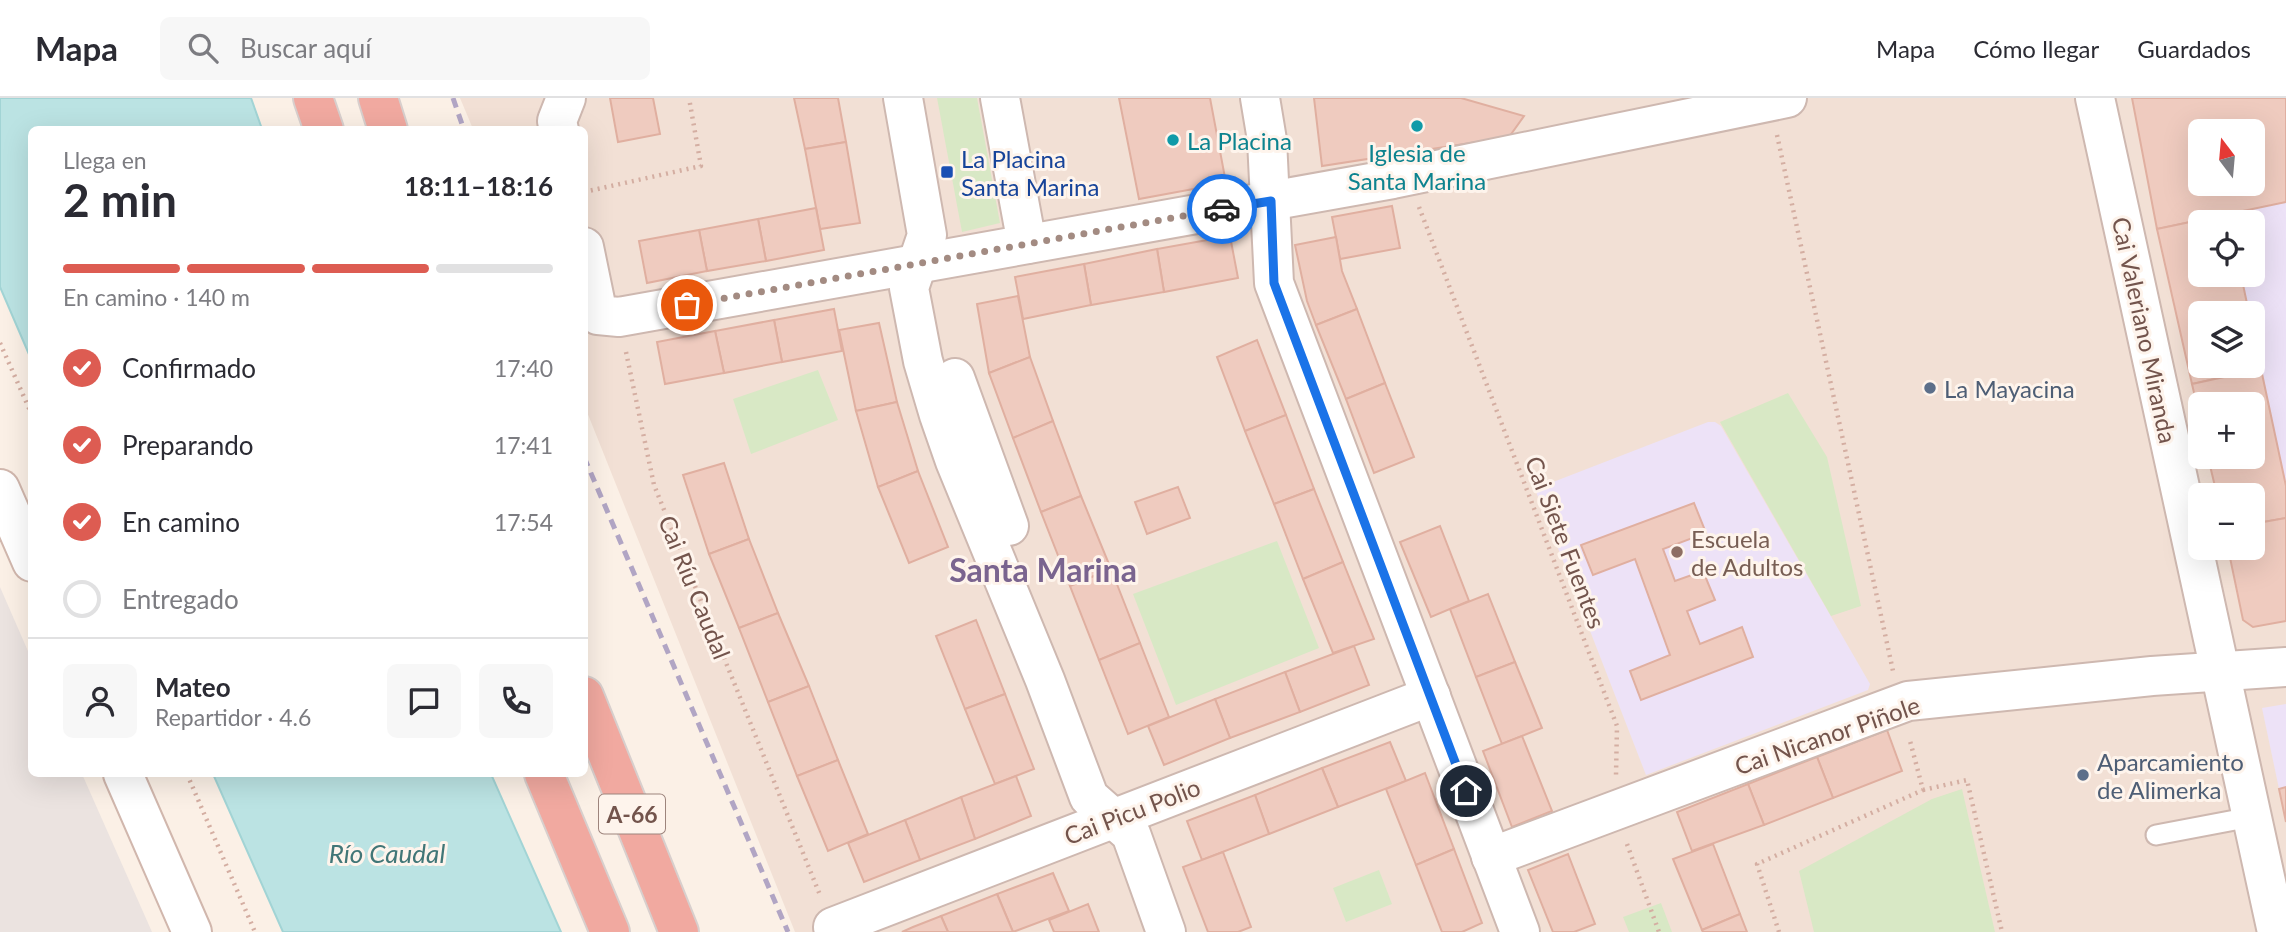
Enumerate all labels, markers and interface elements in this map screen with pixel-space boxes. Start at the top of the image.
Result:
search box [160,17,650,80]
text: Mapa [35,28,118,68]
icon: search [184,29,222,67]
text: Buscar aquí [240,32,371,64]
text: Mapa [1876,34,1935,63]
text: Cómo llegar [1973,34,2099,63]
text: Guardados [2137,34,2251,63]
marker: Iglesia de Santa Marina [1409,118,1425,134]
north arrow [2188,119,2264,196]
map controls [2188,119,2265,560]
place label: La Placina [1187,126,1292,155]
marker: La Placina [1165,132,1181,148]
place label: Iglesia de Santa Marina [1348,138,1486,195]
place label: La Placina Santa Marina [961,144,1099,201]
text: Llega en [63,146,147,174]
marker: La Placina Santa Marina [939,164,955,180]
text: 18:11–18:16 [404,170,553,202]
text: 2 min [63,172,177,227]
courier [1187,174,1257,244]
icon: car [1203,190,1241,228]
button: locate [2188,210,2265,287]
street label: Cai Valeriano Miranda [2107,214,2183,446]
pin [657,275,717,335]
text: En camino · 140 m [63,283,250,311]
icon: bag [668,286,706,324]
button: layers [2188,301,2265,378]
icon: check [63,349,101,387]
text: Confirmado [122,352,256,384]
text: 17:40 [494,354,553,382]
place label: La Mayacina [1944,374,2075,403]
marker: La Mayacina [1922,380,1938,396]
button: + [2188,392,2265,469]
icon: check [63,426,101,464]
text: Preparando [122,429,254,461]
text: 17:41 [494,431,553,459]
street label: Cai Siete Fuentes [1520,452,1612,632]
button: − [2188,483,2265,560]
icon: check [63,503,101,541]
text: En camino [122,506,240,538]
text: 17:54 [494,508,553,536]
street label: Cai Ríu Caudal [653,511,737,663]
place label: Escuela de Adultos [1691,524,1803,581]
marker: Escuela de Adultos [1669,544,1685,560]
district label: Santa Marina [949,550,1137,589]
text: Entregado [122,583,239,615]
button: person [63,664,137,738]
button: chat [387,664,461,738]
button: phone [479,664,553,738]
text: Mateo [155,671,231,703]
street label: Cai Nicanor Piñole [1731,690,1923,780]
text: Repartidor · 4.6 [155,703,311,731]
place label: Aparcamiento de Alimerka [2097,747,2244,804]
pin [1436,761,1496,821]
marker: Aparcamiento de Alimerka [2075,767,2091,783]
street label: Cai Picu Polio [1060,772,1204,850]
icon: home [1447,772,1485,810]
road number: A-66 [599,794,665,834]
water label: Río Caudal [329,837,445,869]

